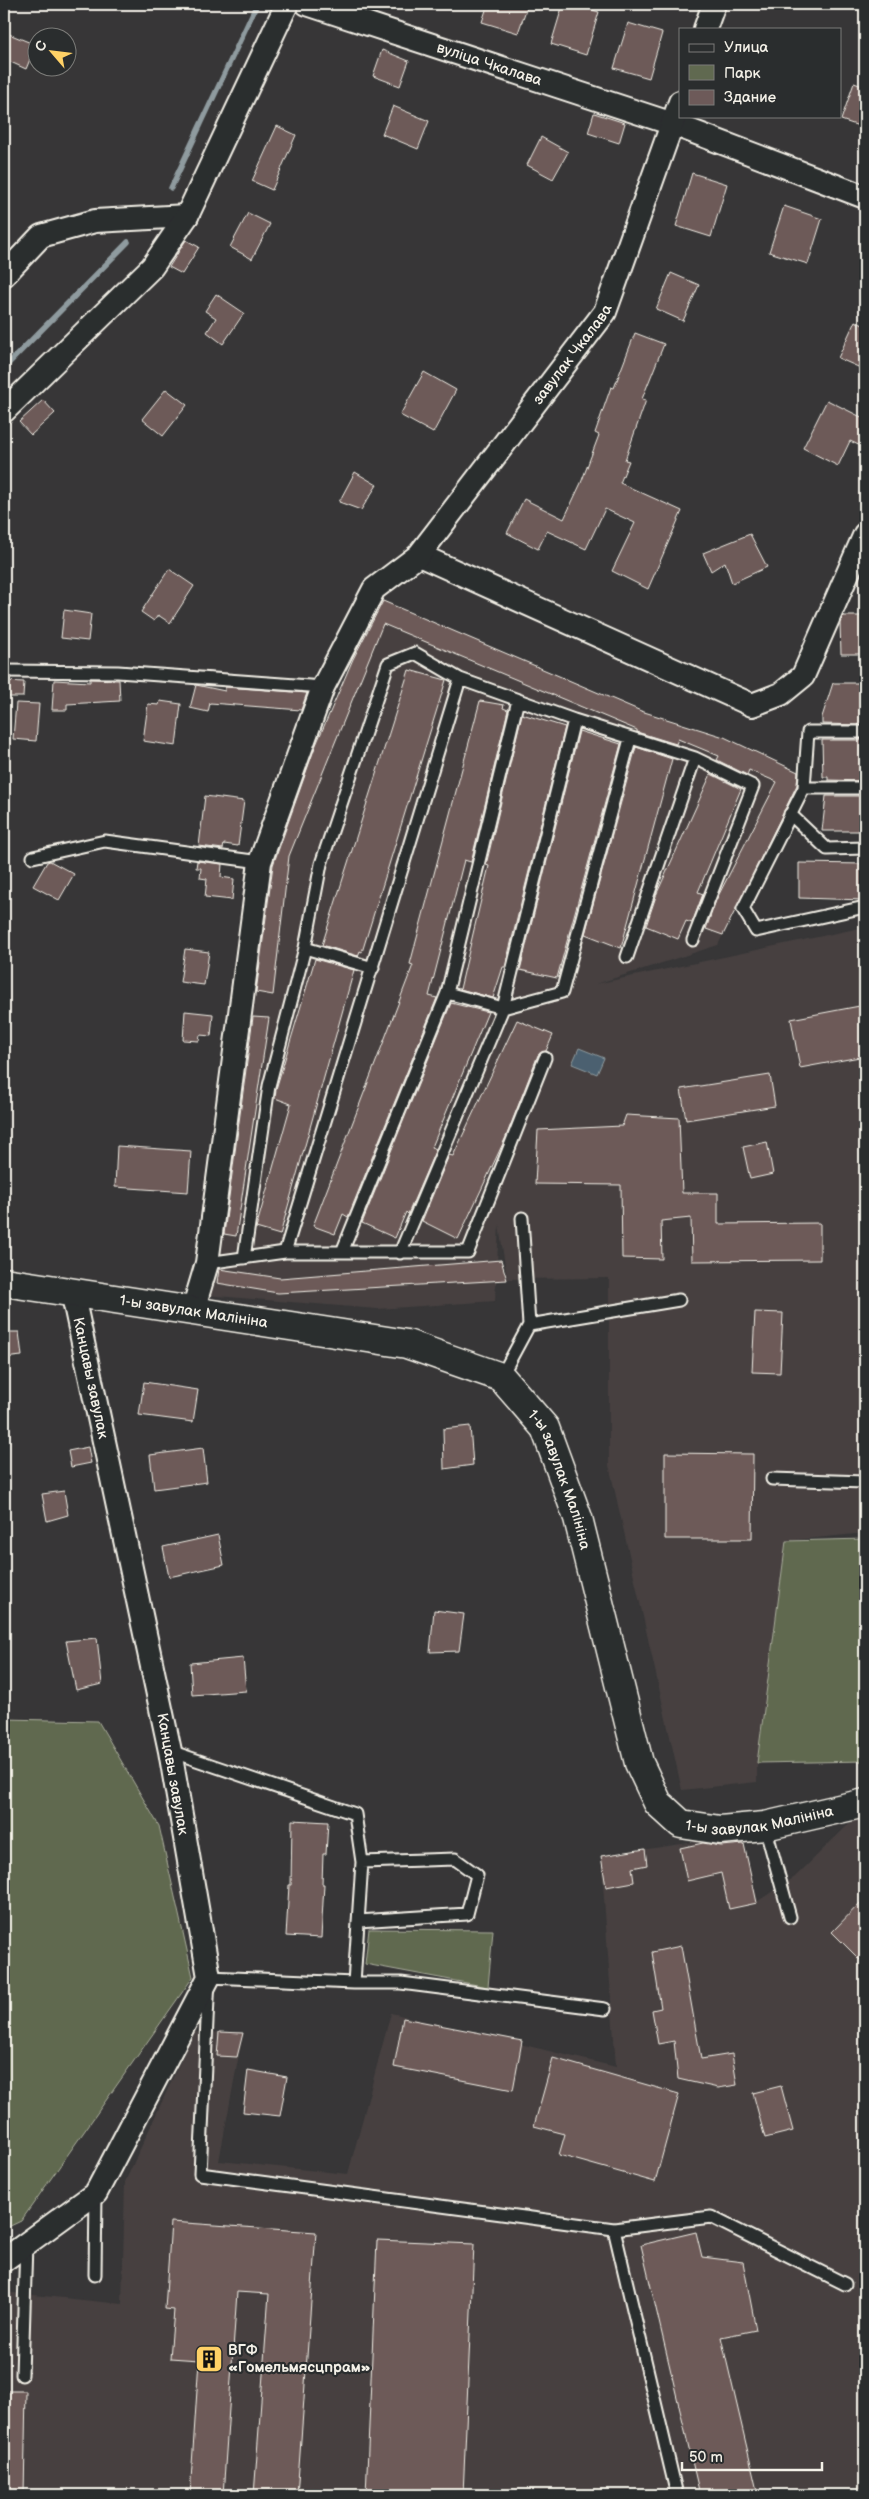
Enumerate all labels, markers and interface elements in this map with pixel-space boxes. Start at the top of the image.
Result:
north arrow [28,28,78,78]
legend [679,28,842,118]
text: С [31,38,51,54]
street label: вуліца Чкалава [434,38,544,90]
text: Улица [724,38,769,57]
text: Парк [724,64,761,83]
text: Здание [724,88,776,107]
street label: завулак Чкалава [529,302,617,409]
street label: 1-ы завулак Малініна [118,1291,269,1332]
street label: Канцавы завулак [68,1316,113,1441]
street label: 1-ы завулак Малініна [523,1406,595,1552]
street label: Канцавы завулак [152,1712,193,1837]
street label: 1-ы завулак Малініна [684,1802,835,1840]
place label: ВГФ «Гомельмясцпрам» [228,2341,371,2377]
building icon: ВГФ «Гомельмясцпрам» [194,2344,224,2374]
scale bar [682,2439,822,2471]
text: 50 m [689,2448,723,2467]

